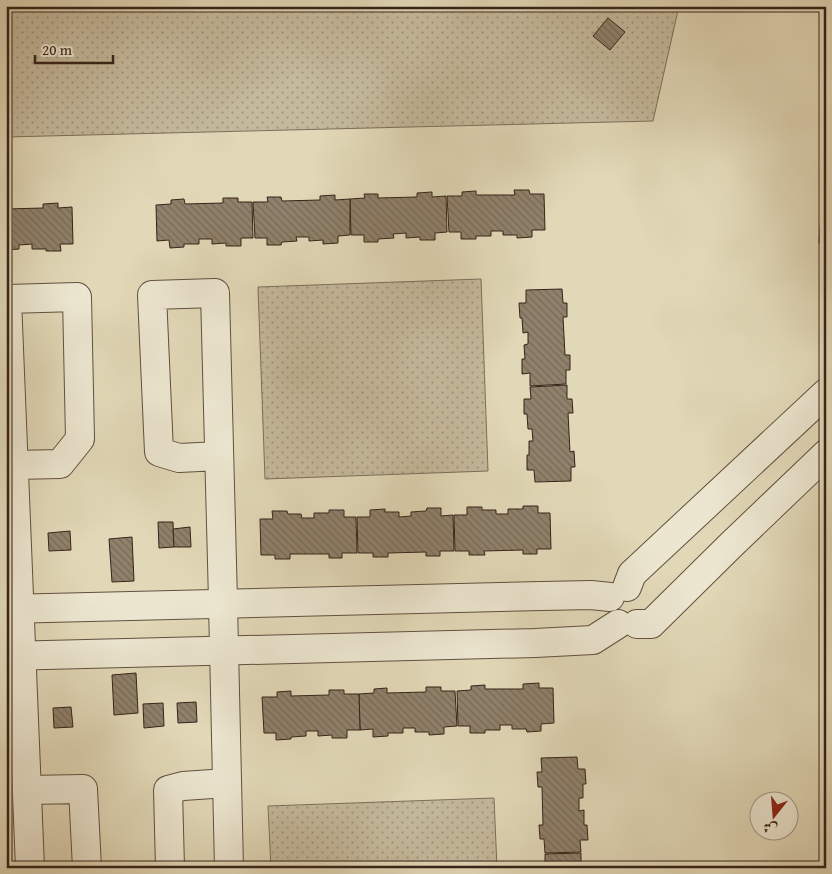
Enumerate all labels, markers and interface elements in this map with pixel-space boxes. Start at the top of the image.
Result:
scale bar [35,32,112,64]
text: 20 m [42,39,73,60]
north arrow [750,792,800,842]
text: ش [761,817,780,840]

